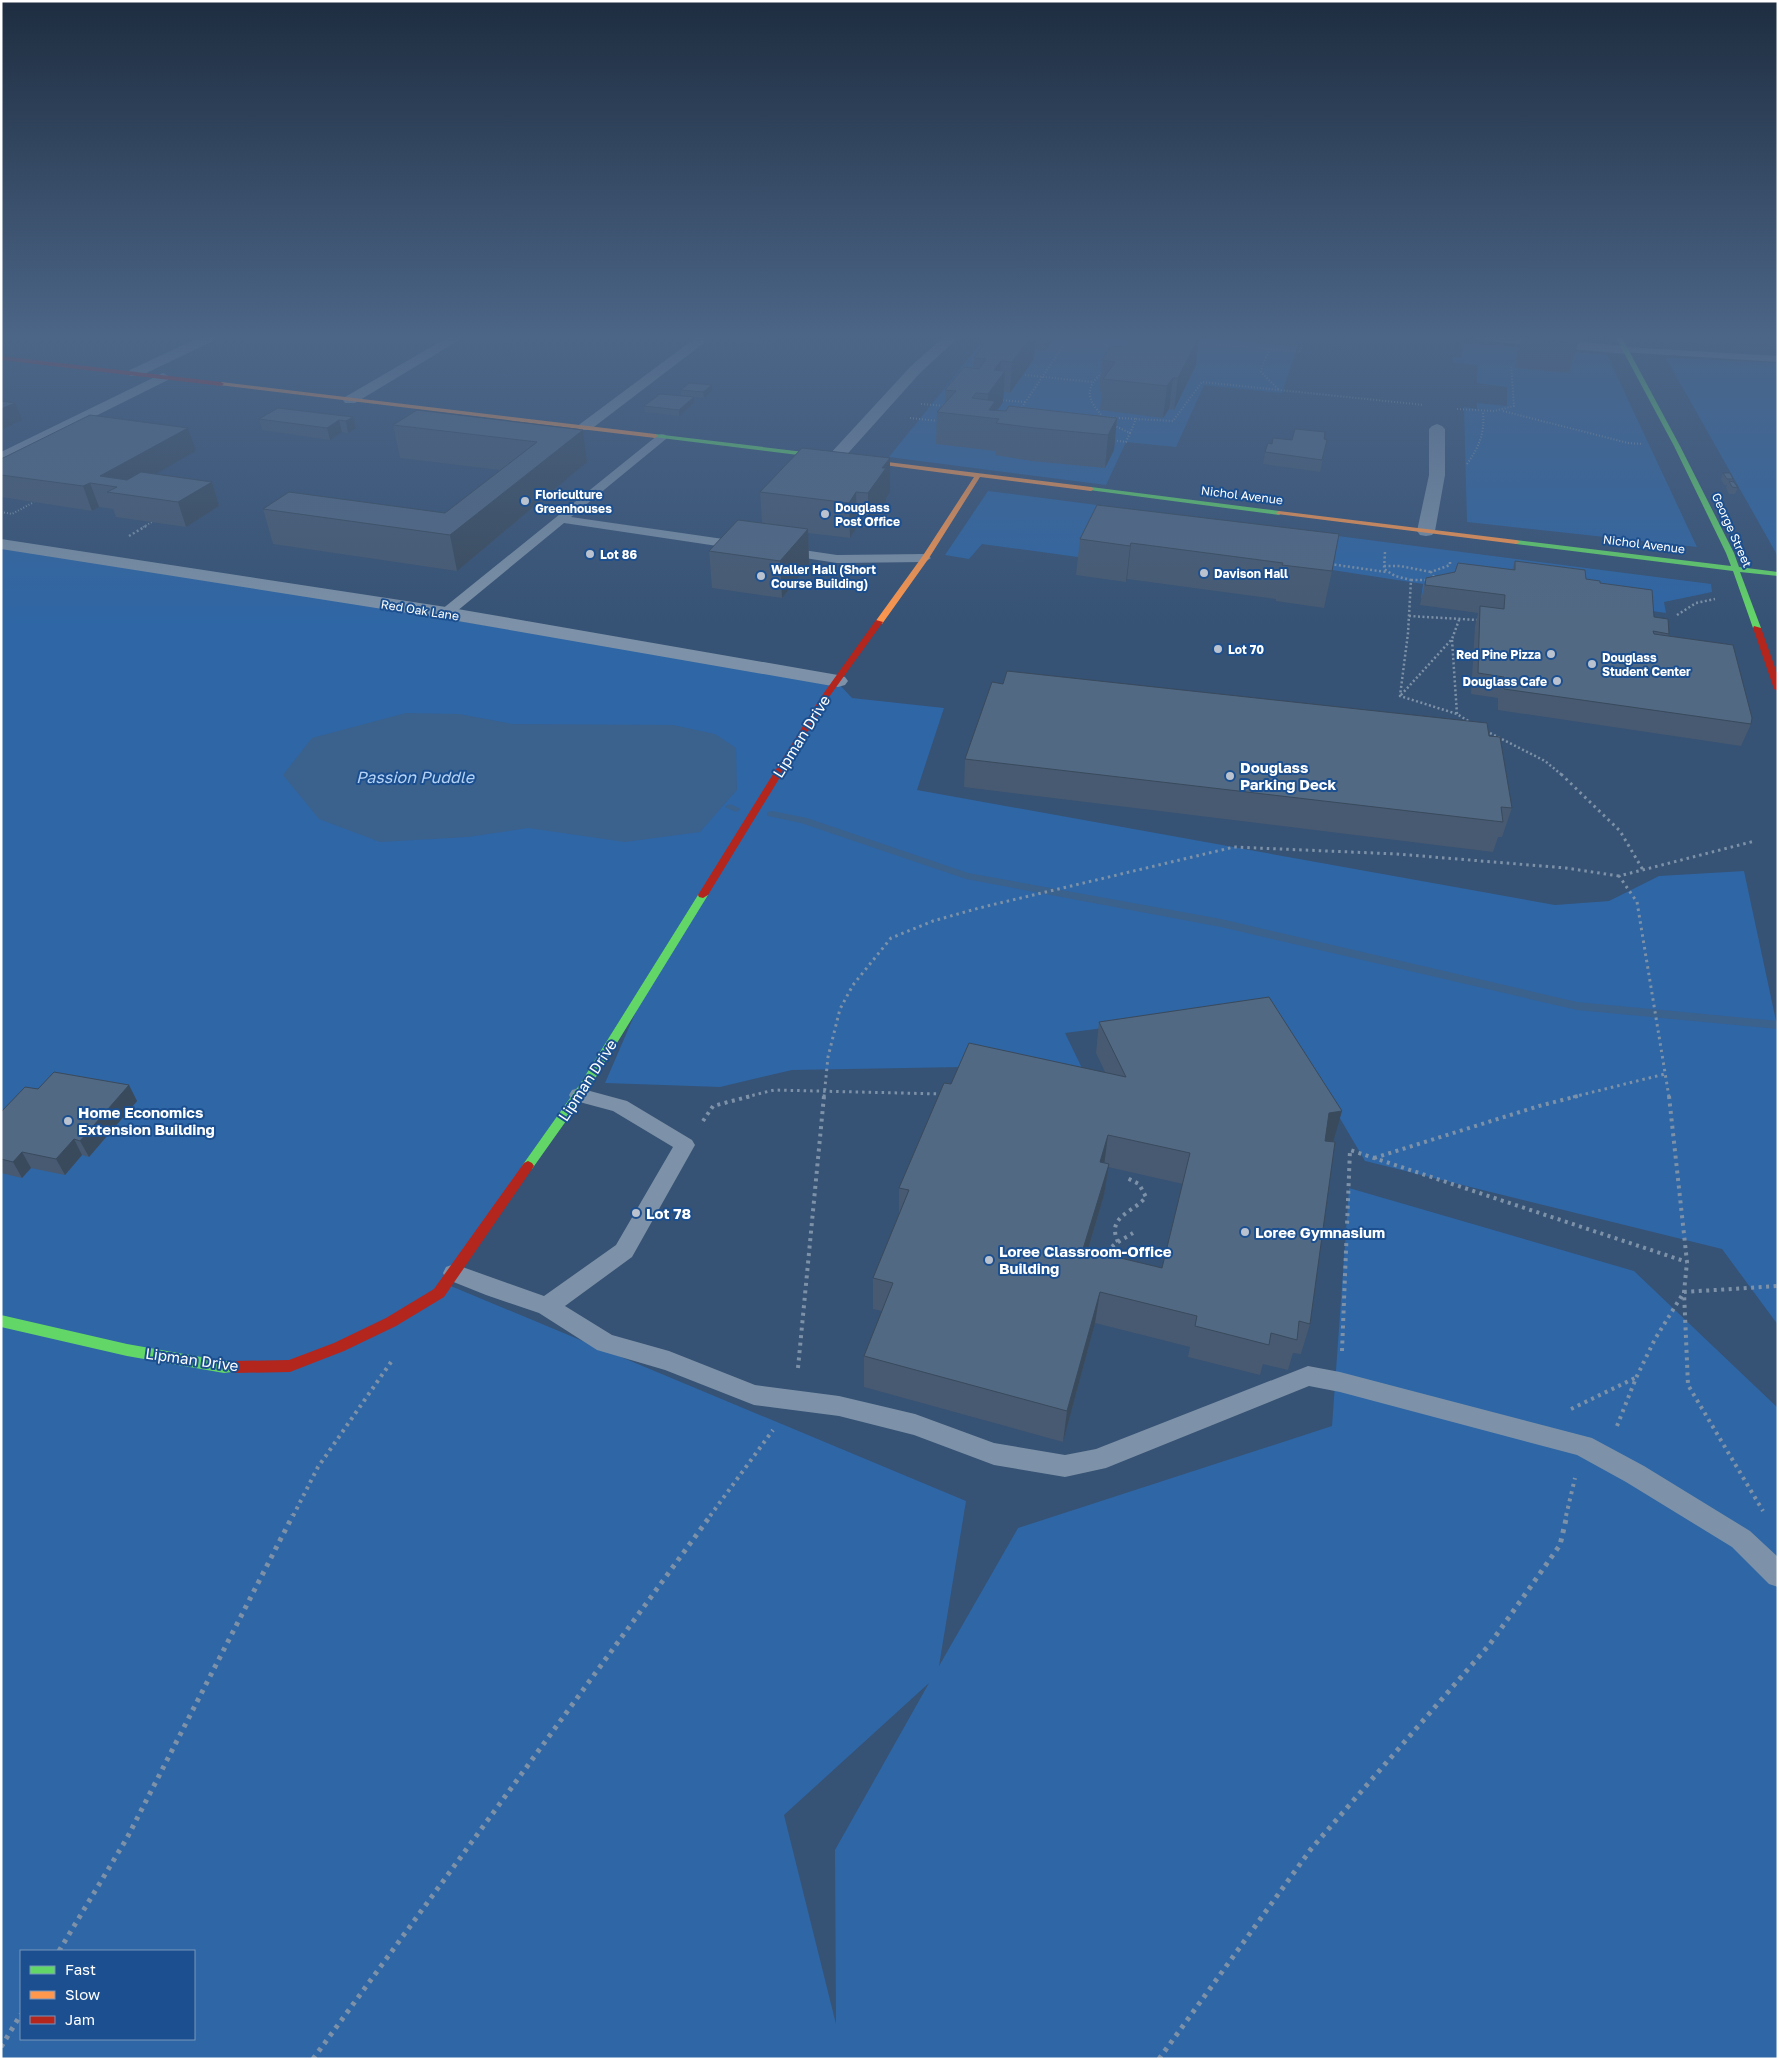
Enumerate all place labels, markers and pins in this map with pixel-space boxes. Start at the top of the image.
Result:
place label: Floriculture Greenhouses [535,487,612,516]
marker: Floriculture Greenhouses [519,495,531,507]
place label: Douglass Post Office [835,500,900,529]
marker: Douglass Post Office [819,508,831,520]
place label: Lot 86 [600,547,637,562]
marker: Lot 86 [584,548,596,560]
place label: Waller Hall (Short Course Building) [771,562,876,591]
place label: Davison Hall [1214,566,1288,581]
marker: Davison Hall [1198,567,1210,579]
marker: Waller Hall (Short Course Building) [755,570,767,582]
place label: Lot 70 [1228,642,1264,657]
marker: Lot 70 [1212,643,1224,655]
place label: Red Pine Pizza [1456,647,1541,662]
marker: Red Pine Pizza [1545,648,1557,660]
place label: Douglass Student Center [1602,650,1691,679]
marker: Douglass Student Center [1586,658,1598,670]
place label: Douglass Cafe [1462,674,1547,689]
marker: Douglass Cafe [1551,675,1563,687]
place label: Douglass Parking Deck [1240,758,1336,793]
marker: Douglass Parking Deck [1224,770,1236,782]
place label: Home Economics Extension Building [78,1103,215,1138]
marker: Home Economics Extension Building [62,1115,74,1127]
place label: Lot 78 [646,1204,691,1222]
marker: Lot 78 [630,1207,642,1219]
place label: Loree Gymnasium [1255,1223,1385,1241]
marker: Loree Gymnasium [1239,1226,1251,1238]
place label: Loree Classroom-Office Building [999,1242,1172,1277]
marker: Loree Classroom-Office Building [983,1254,995,1266]

